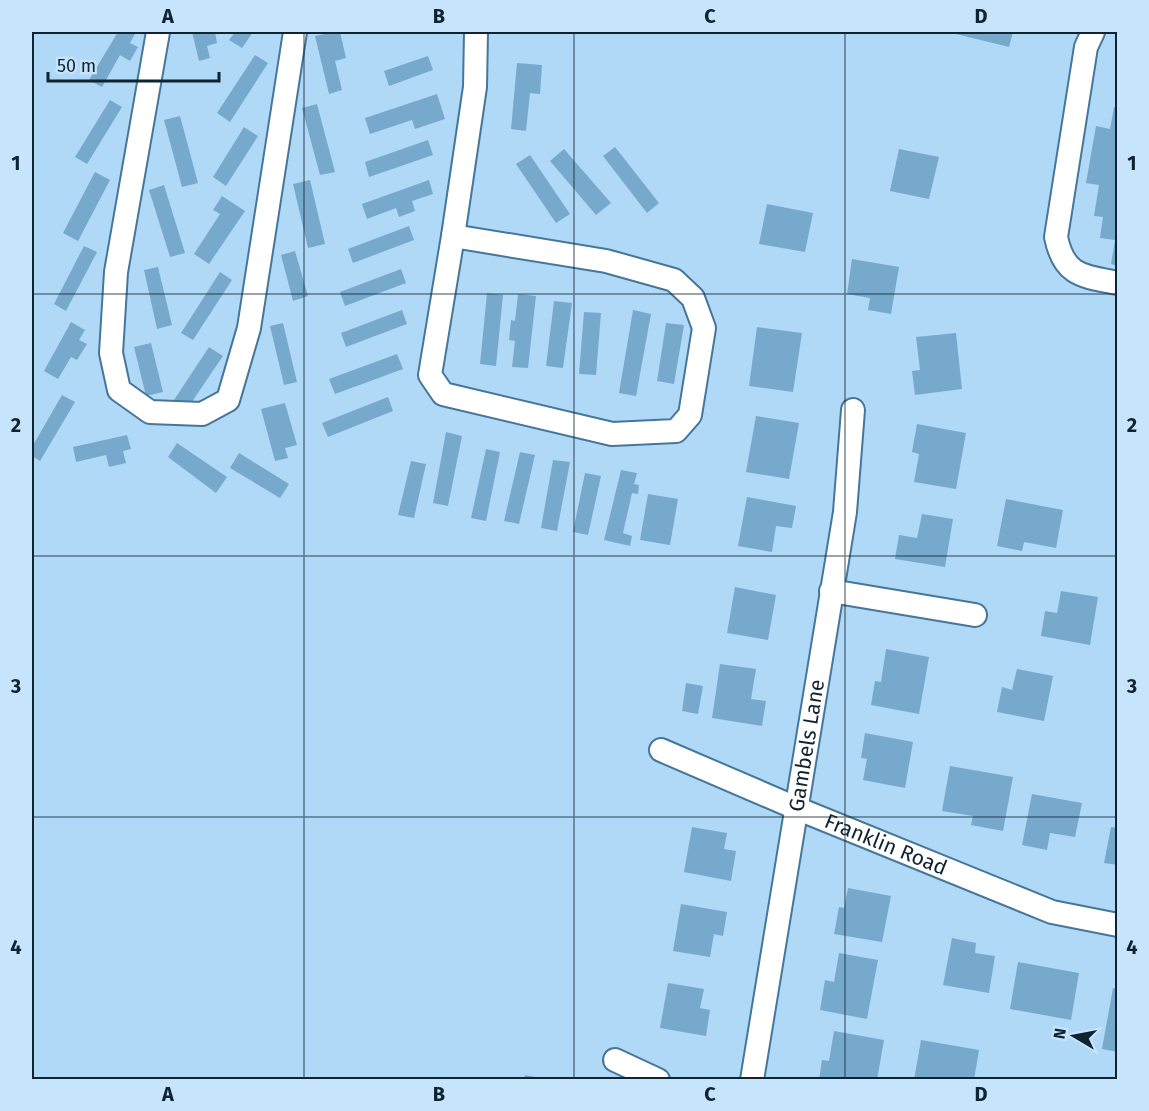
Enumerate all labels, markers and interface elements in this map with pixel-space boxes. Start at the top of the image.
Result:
text: A [161,4,175,28]
text: B [433,4,445,28]
text: C [704,4,716,28]
text: D [974,4,988,28]
scale bar [48,45,219,83]
text: 50 m [57,55,96,77]
text: 1 [11,151,21,175]
text: 1 [1127,151,1137,175]
text: 2 [11,413,21,437]
text: 2 [1127,413,1137,437]
text: 3 [10,674,21,698]
text: 3 [1126,674,1137,698]
street label: Gambels Lane [783,677,830,813]
street label: Franklin Road [821,808,951,881]
text: 4 [10,935,22,959]
text: 4 [1126,935,1138,959]
north arrow [1044,1006,1104,1066]
text: N [1049,1027,1070,1040]
text: A [161,1082,175,1106]
text: B [433,1082,445,1106]
text: C [704,1082,716,1106]
text: D [974,1082,988,1106]

